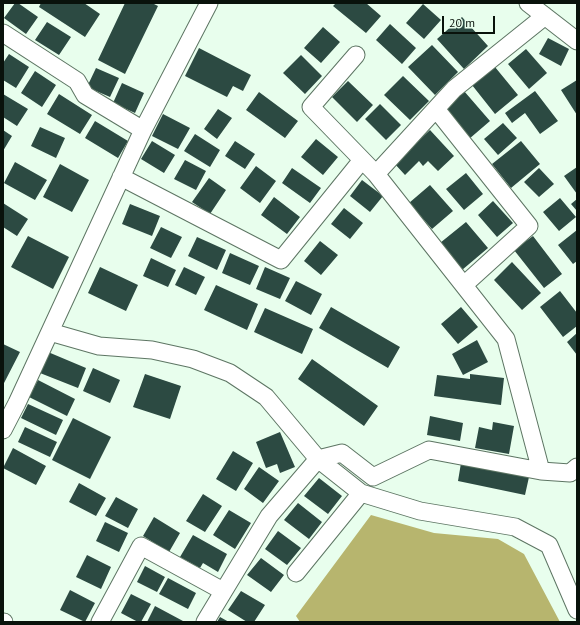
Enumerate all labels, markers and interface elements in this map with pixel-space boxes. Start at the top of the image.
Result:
scale bar [444,8,497,34]
text: 20 m [449,15,475,30]

